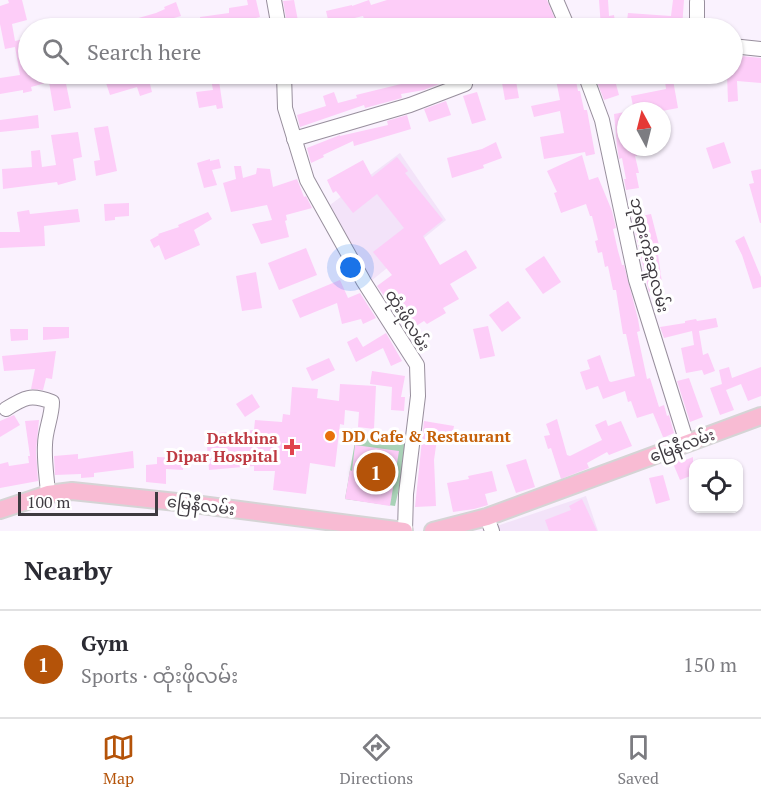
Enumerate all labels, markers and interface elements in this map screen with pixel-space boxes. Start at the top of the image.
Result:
search box [18,18,743,84]
icon: search [39,35,72,68]
text: Search here [87,37,201,66]
north arrow [617,102,671,156]
street label: ဘုရားကိုးဆူလမ်း [621,195,675,316]
your location [336,253,365,282]
street label: ထုံးဖိုလမ်း [377,285,436,357]
street label: မြေနီလမ်း [646,423,719,470]
place label: DD Cafe & Restaurant [342,425,511,447]
place label: Datkhina Dipar Hospital [166,427,278,467]
marker: DD Cafe & Restaurant [323,429,337,443]
marker: Datkhina Dipar Hospital [283,438,301,456]
pin: 1 [356,450,395,494]
map controls [689,459,743,513]
button: locate [689,459,743,513]
scale bar [18,489,158,516]
street label: မြေနီလမ်း [166,490,236,523]
text: 100 m [27,491,70,513]
text: Nearby [24,553,112,587]
text: Gym [81,628,129,657]
text: 1 [38,651,49,678]
text: 150 m [683,651,737,678]
text: Sports · ထုံးဖိုလမ်း [81,662,238,689]
tab: Map [102,731,135,789]
tab: Directions [339,731,413,789]
tab: Saved [617,731,659,789]

